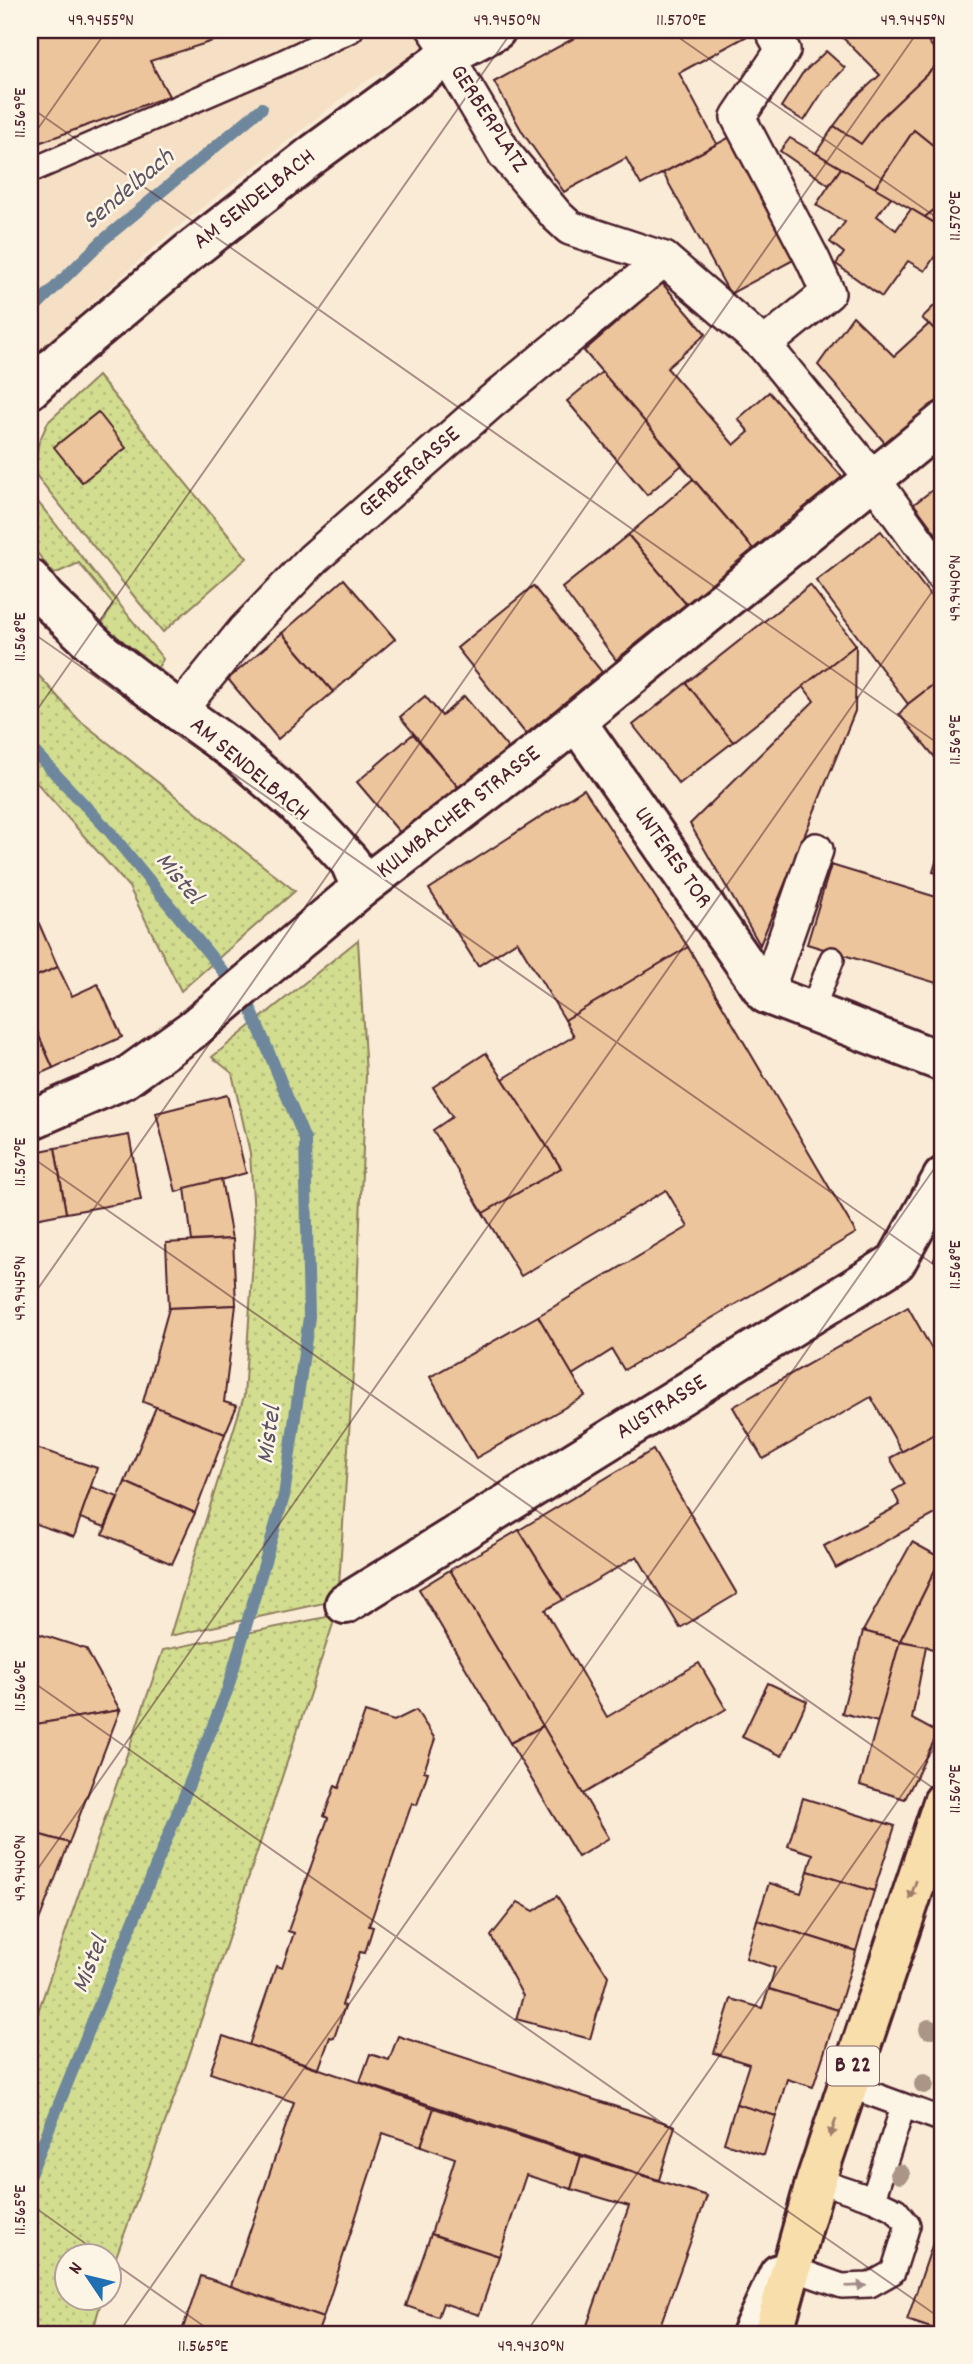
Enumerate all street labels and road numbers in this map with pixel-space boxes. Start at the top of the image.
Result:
street label: GERBERPLATZ [440,58,536,180]
street label: AM SENDELBACH [186,141,324,259]
street label: GERBERGASSE [351,419,469,527]
street label: AM SENDELBACH [181,709,317,831]
street label: KULMBACHER STRASSE [370,738,548,888]
street label: UNTERES TOR [624,800,720,916]
street label: AUSTRASSE [610,1367,714,1449]
road number: B 22 [827,2047,879,2086]

